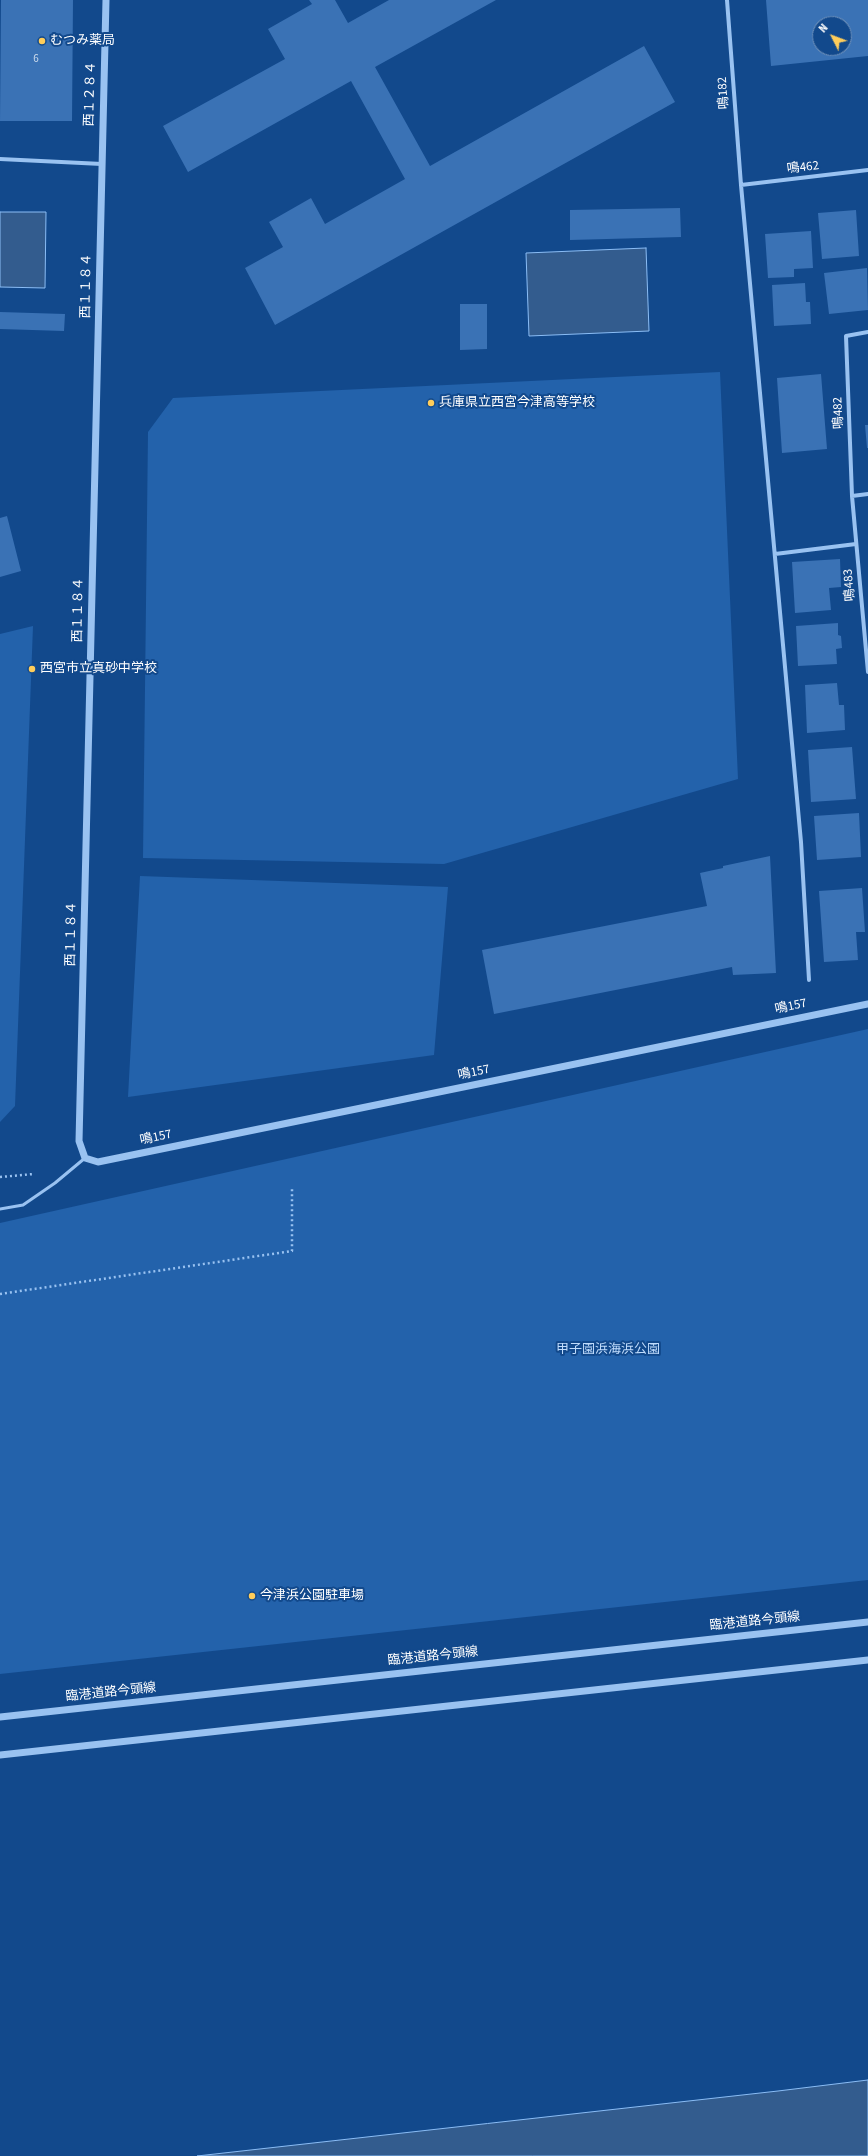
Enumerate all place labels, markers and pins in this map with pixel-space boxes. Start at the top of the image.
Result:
place label: むつみ薬局 [50,33,115,49]
marker: むつみ薬局 [37,36,47,46]
place label: 兵庫県立西宮今津高等学校 [439,395,595,411]
marker: 兵庫県立西宮今津高等学校 [426,398,436,408]
place label: 西宮市立真砂中学校 [40,661,157,677]
marker: 西宮市立真砂中学校 [27,664,37,674]
place label: 今津浜公園駐車場 [260,1588,364,1604]
marker: 今津浜公園駐車場 [247,1591,257,1601]

